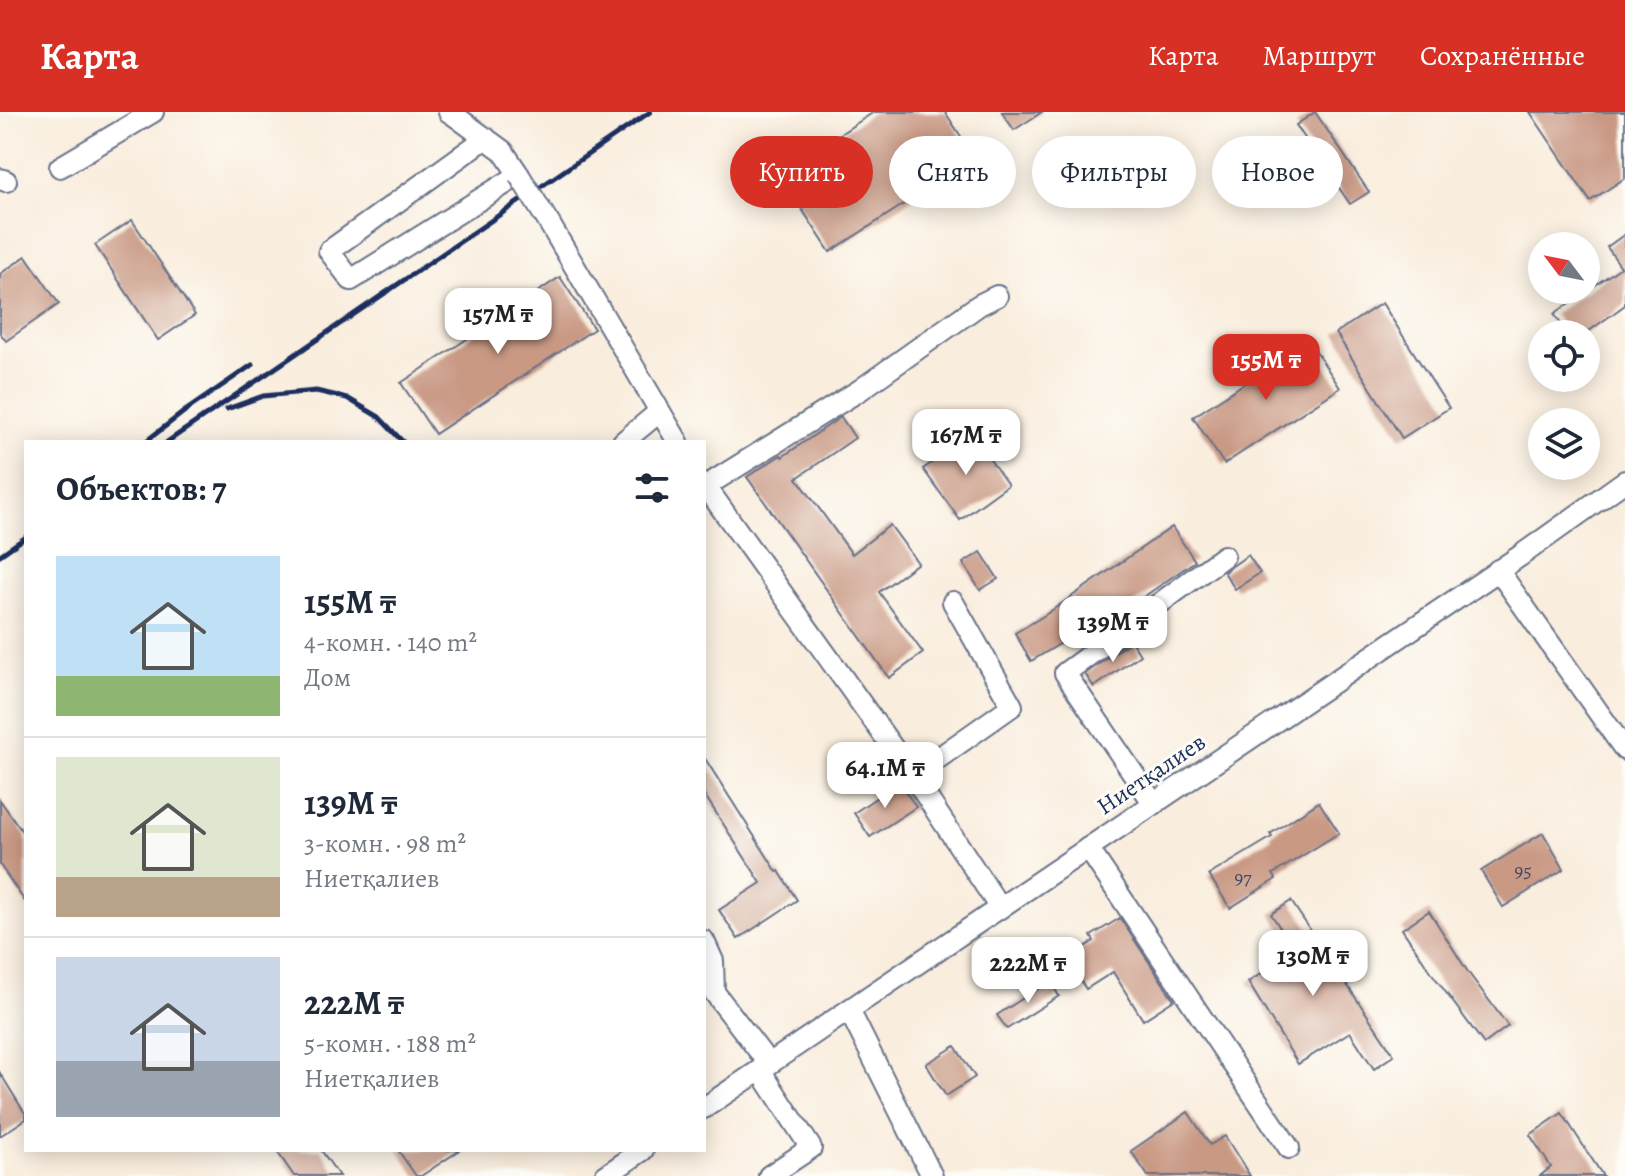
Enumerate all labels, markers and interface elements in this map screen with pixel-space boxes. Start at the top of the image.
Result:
text: Карта [40,30,139,82]
text: Карта [1148,37,1219,75]
text: Маршрут [1263,37,1376,75]
text: Сохранённые [1420,37,1585,75]
chip: Купить [730,136,873,208]
chip: Снять [889,136,1016,208]
chip: Фильтры [1032,136,1196,208]
chip: Новое [1212,136,1343,208]
north arrow [1528,232,1600,304]
map controls [1528,232,1600,480]
pin: 157M ₸ [433,288,563,356]
text: 157M ₸ [463,296,533,331]
button: locate [1528,320,1600,392]
pin: 155M ₸ [1201,334,1331,402]
text: 155M ₸ [1231,342,1301,377]
button: layers [1528,408,1600,480]
pin: 167M ₸ [901,409,1031,477]
text: 167M ₸ [930,417,1002,452]
text: Объектов: 7 [56,465,227,512]
icon: filters [630,466,674,510]
text: 155M ₸ [304,578,396,625]
icon: home [120,588,216,684]
pin: 139M ₸ [1048,596,1178,664]
text: 139M ₸ [1077,604,1149,639]
text: 4-комн. · 140 m² [304,625,477,660]
text: Дом [304,660,351,695]
street label: Ниетқалиев [1090,726,1212,822]
pin: 64.1M ₸ [811,742,959,810]
text: 64.1M ₸ [845,750,925,785]
text: 139M ₸ [304,779,398,826]
icon: home [120,789,216,885]
text: 3-комн. · 98 m² [304,826,466,861]
house number: 95 [1514,857,1532,884]
text: Ниетқалиев [304,861,439,896]
house number: 97 [1234,864,1252,891]
pin: 130M ₸ [1248,930,1378,998]
pin: 222M ₸ [963,937,1093,1005]
text: 130M ₸ [1277,938,1349,973]
text: 222M ₸ [990,945,1066,980]
text: 222M ₸ [304,979,404,1026]
icon: home [120,989,216,1085]
text: 5-комн. · 188 m² [304,1026,476,1061]
text: Ниетқалиев [304,1061,439,1096]

